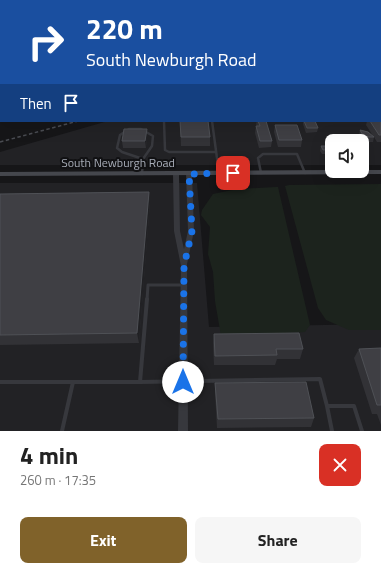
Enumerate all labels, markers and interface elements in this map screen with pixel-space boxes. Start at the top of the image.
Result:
text: 220 m [86,7,163,50]
icon: right [20,16,72,68]
text: South Newburgh Road [86,46,257,73]
text: Then [20,92,52,115]
icon: arrive [60,92,82,114]
map controls [325,134,369,178]
button: sound [325,134,369,178]
street label: South Newburgh Road [61,153,175,172]
pin [216,156,250,190]
icon: arrive [222,162,244,184]
position arrow [162,361,204,403]
text: 4 min [20,437,78,473]
button: close [319,444,361,486]
text: 260 m · 17:35 [20,470,96,490]
button: Exit [20,517,187,563]
button: Share [195,517,361,563]

